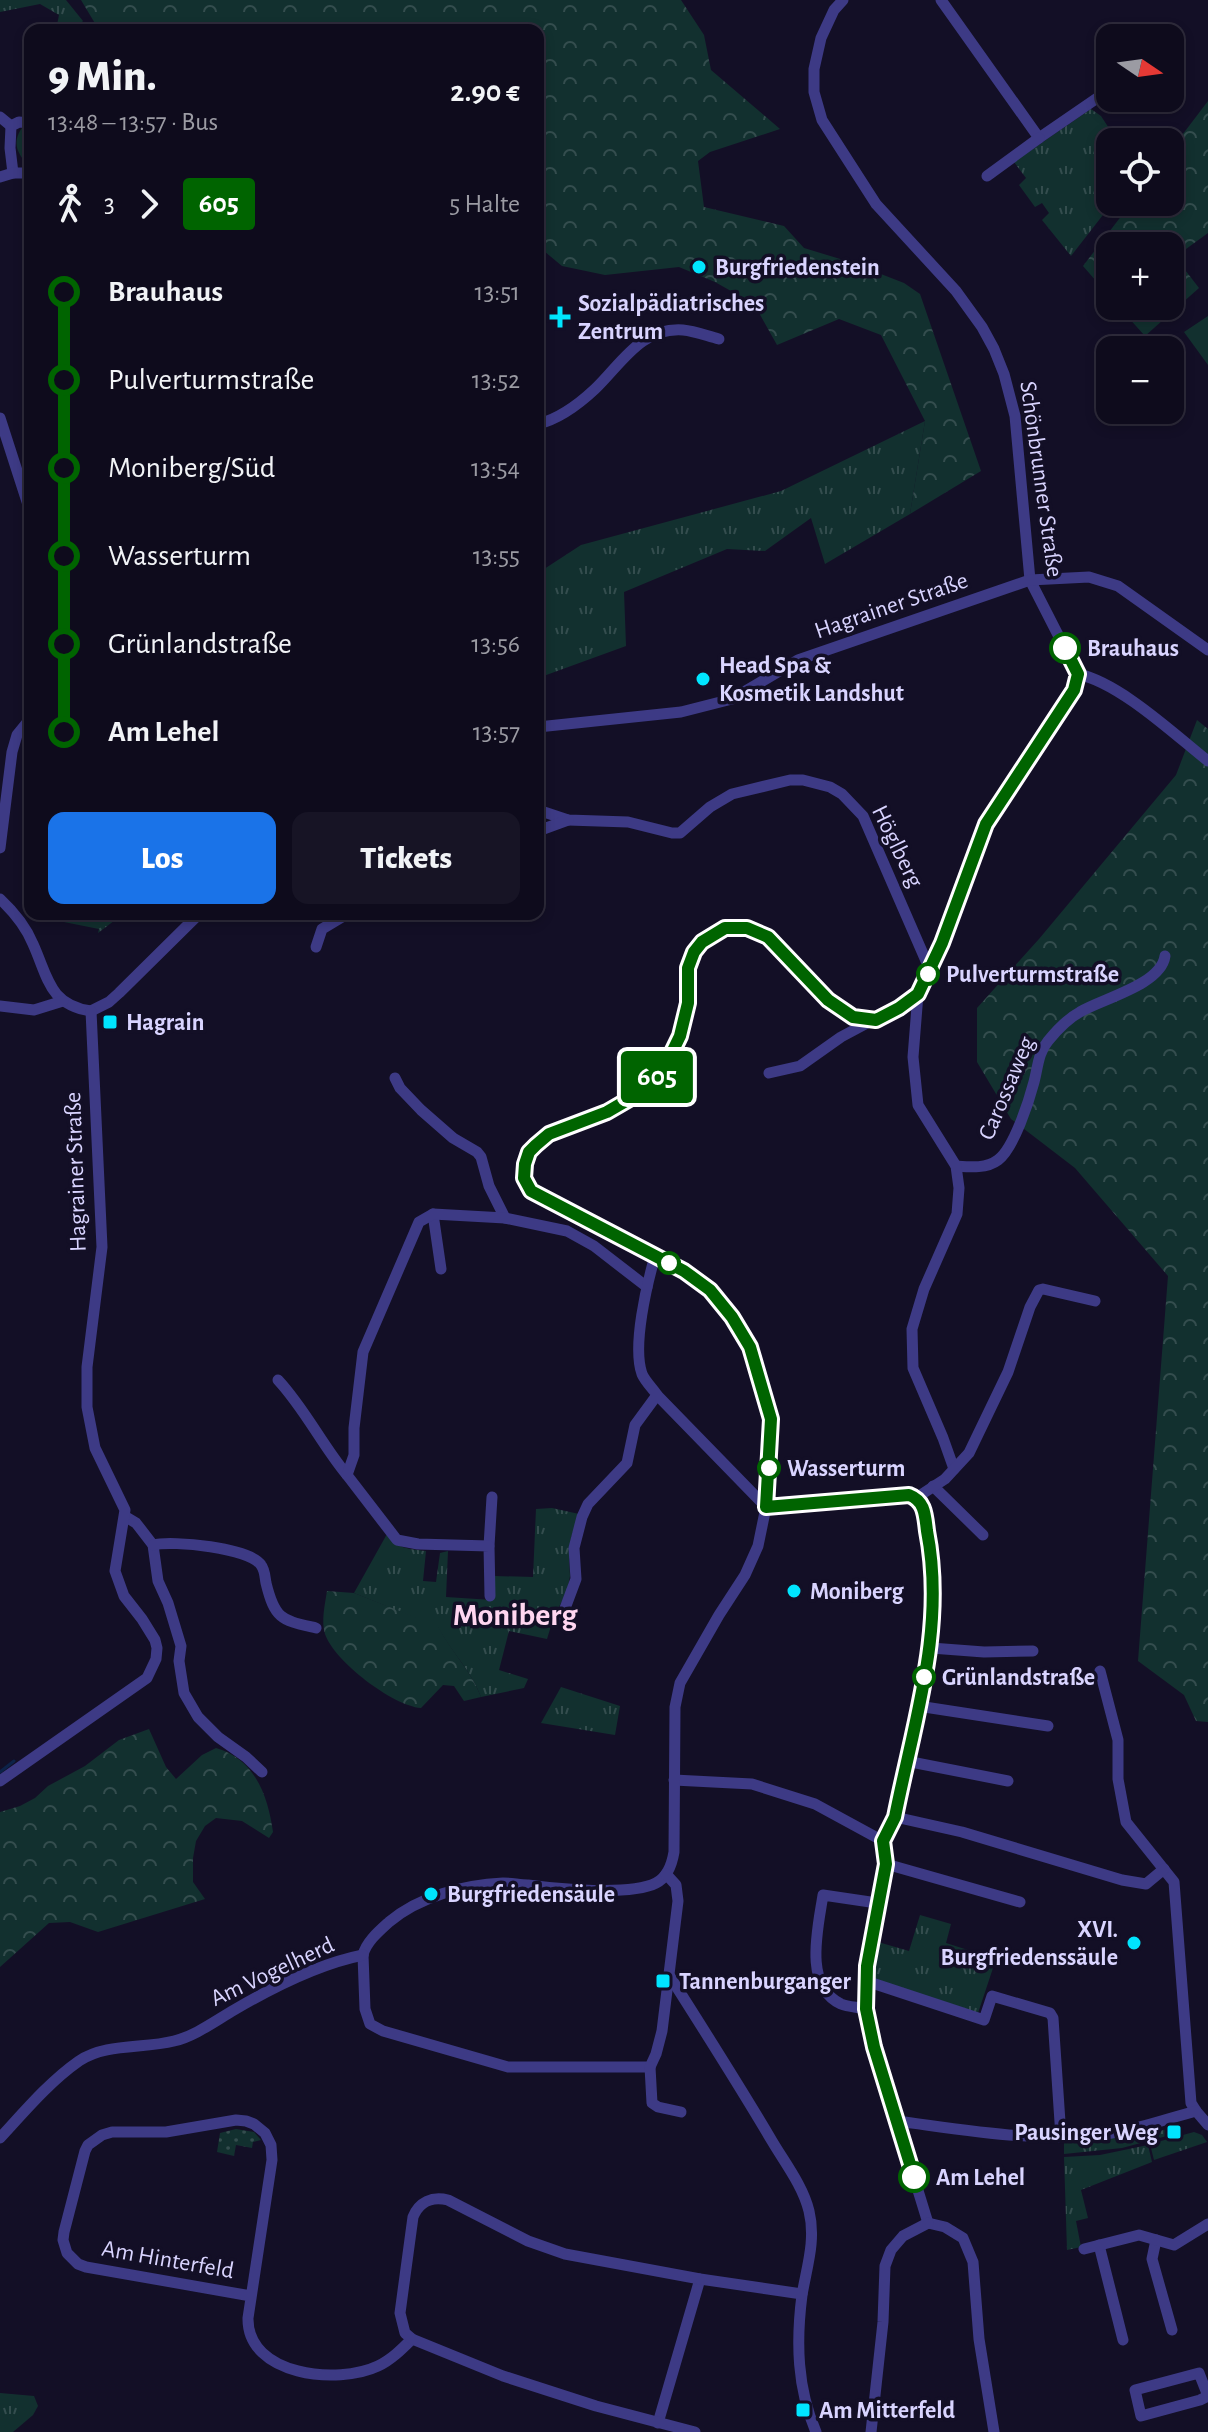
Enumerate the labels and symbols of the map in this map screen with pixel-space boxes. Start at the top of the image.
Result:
north arrow [1096,24,1184,112]
place label: Burgfriedenstein [715,256,880,280]
marker: Burgfriedenstein [690,258,708,276]
place label: Sozialpädiatrisches Zentrum [578,292,764,344]
marker: Sozialpädiatrisches Zentrum [549,306,571,328]
street label: Schönbrunner Straße [1015,380,1067,579]
street label: Hagrainer Straße [812,569,971,643]
marker: Brauhaus [1050,633,1080,663]
place label: Brauhaus [1087,637,1179,661]
place label: Head Spa & Kosmetik Landshut [719,654,904,706]
marker: Head Spa & Kosmetik Landshut [694,670,712,688]
street label: Höglberg [867,802,927,892]
marker: Pulverturmstraße [917,963,939,985]
place label: Pulverturmstraße [946,963,1119,987]
place label: Hagrain [126,1011,204,1035]
marker: Hagrain [101,1013,119,1031]
street label: Carossaweg [974,1033,1040,1144]
line badge: 605 [611,1051,703,1103]
street label: Hagrainer Straße [61,1091,91,1252]
unlabelled marker [658,1252,680,1274]
marker: Wasserturm [758,1457,780,1479]
place label: Wasserturm [787,1457,905,1481]
place label: Moniberg [810,1580,905,1604]
marker: Moniberg [785,1582,803,1600]
district label: Moniberg [453,1599,578,1631]
marker: Grünlandstraße [913,1666,935,1688]
place label: Grünlandstraße [942,1666,1095,1690]
place label: Burgfriedensäule [447,1883,615,1907]
marker: Burgfriedensäule [422,1885,440,1903]
place label: XVI. Burgfriedenssäule [941,1918,1118,1970]
street label: Am Vogelherd [207,1933,338,2011]
marker: XVI. Burgfriedenssäule [1125,1934,1143,1952]
place label: Tannenburganger [679,1970,851,1994]
marker: Tannenburganger [654,1972,672,1990]
place label: Pausinger Weg [1014,2121,1159,2145]
marker: Pausinger Weg [1165,2123,1183,2141]
marker: Am Lehel [899,2162,929,2192]
place label: Am Lehel [936,2166,1025,2190]
street label: Am Hinterfeld [100,2237,236,2283]
place label: Am Mitterfeld [819,2399,956,2423]
marker: Am Mitterfeld [794,2401,812,2419]

